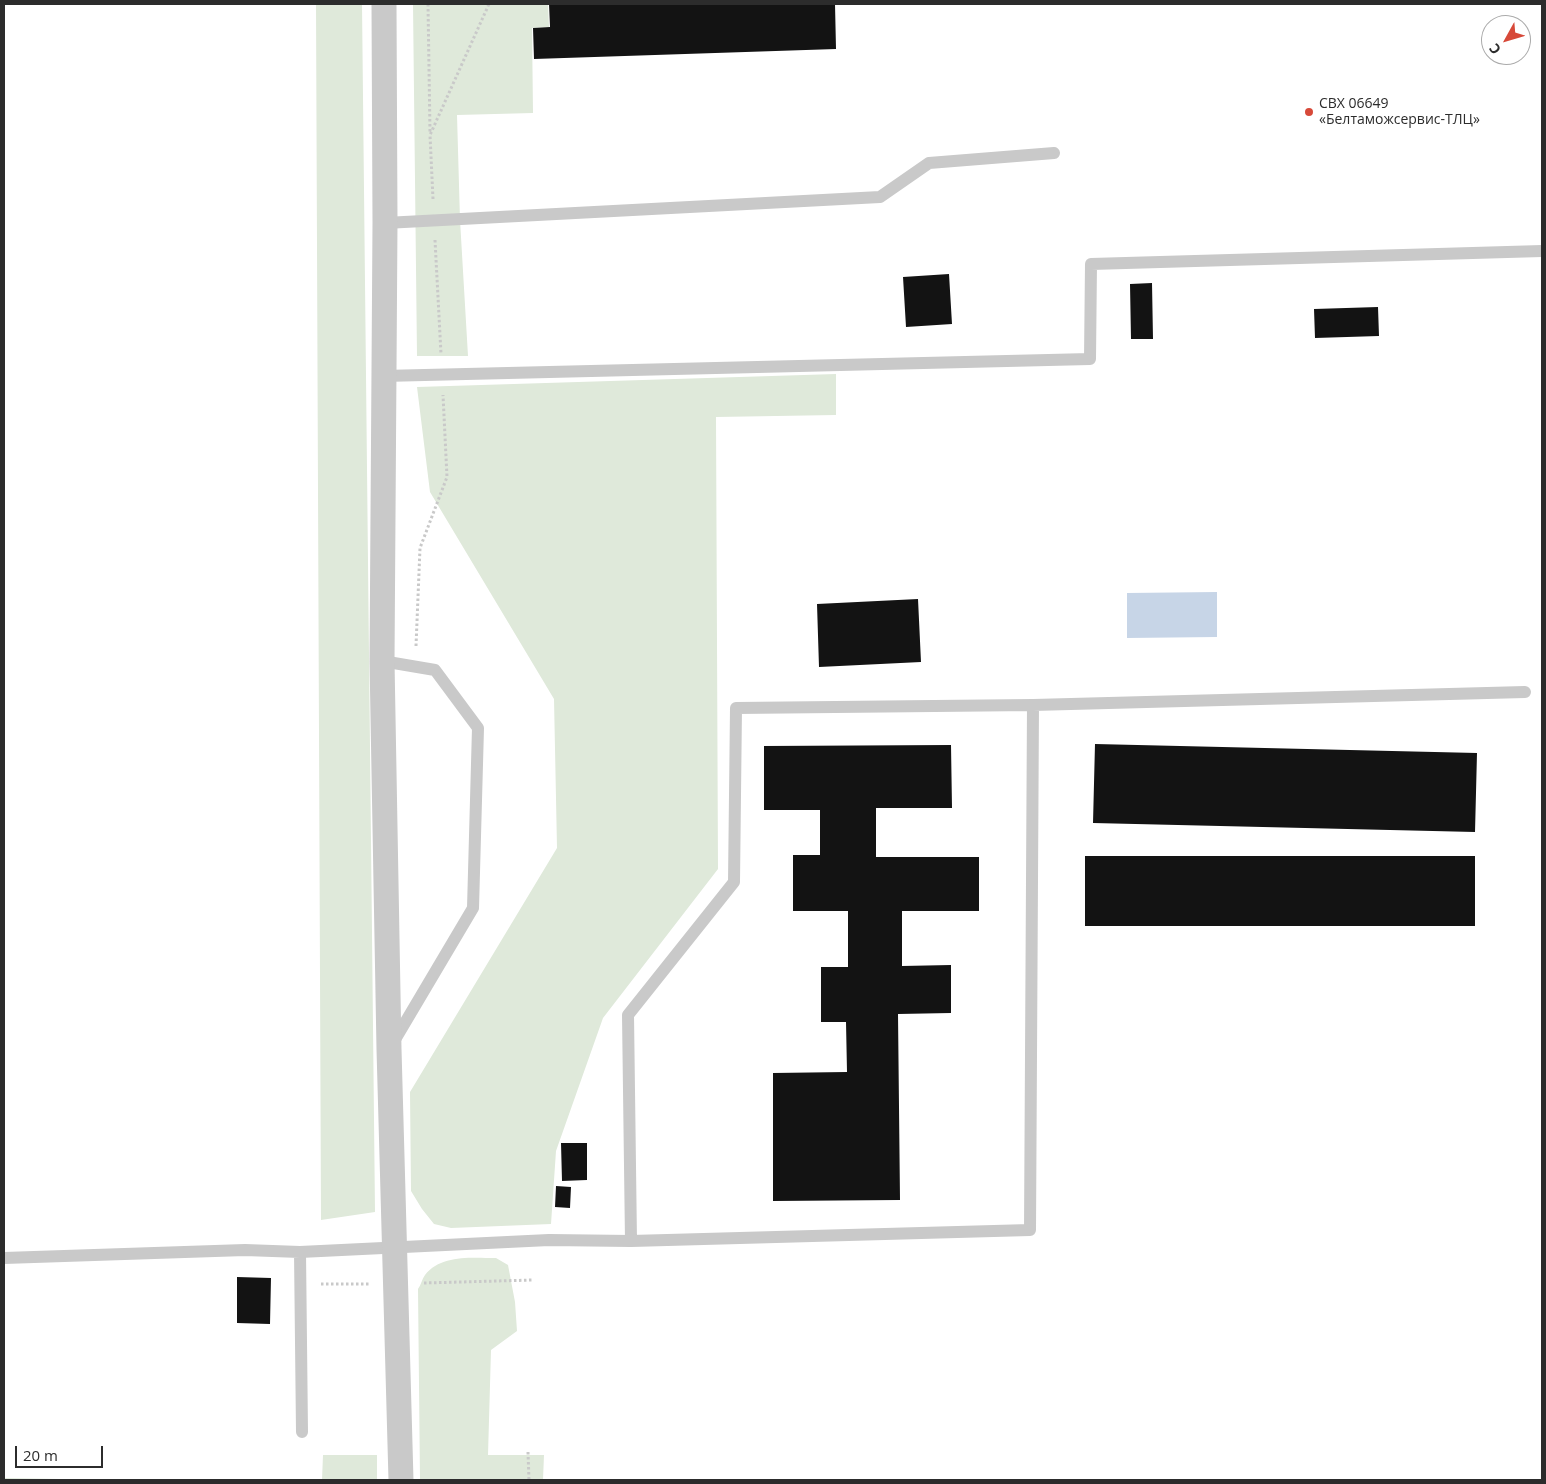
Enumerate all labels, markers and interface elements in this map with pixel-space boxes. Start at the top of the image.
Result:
north arrow [1481,15,1531,65]
text: С [1485,40,1505,59]
place label: СВХ 06649 «Белтаможсервис-ТЛЦ» [1319,96,1480,128]
marker: СВХ 06649 «Белтаможсервис-ТЛЦ» [1303,106,1315,118]
scale bar [18,1436,105,1468]
text: 20 m [23,1445,58,1465]

